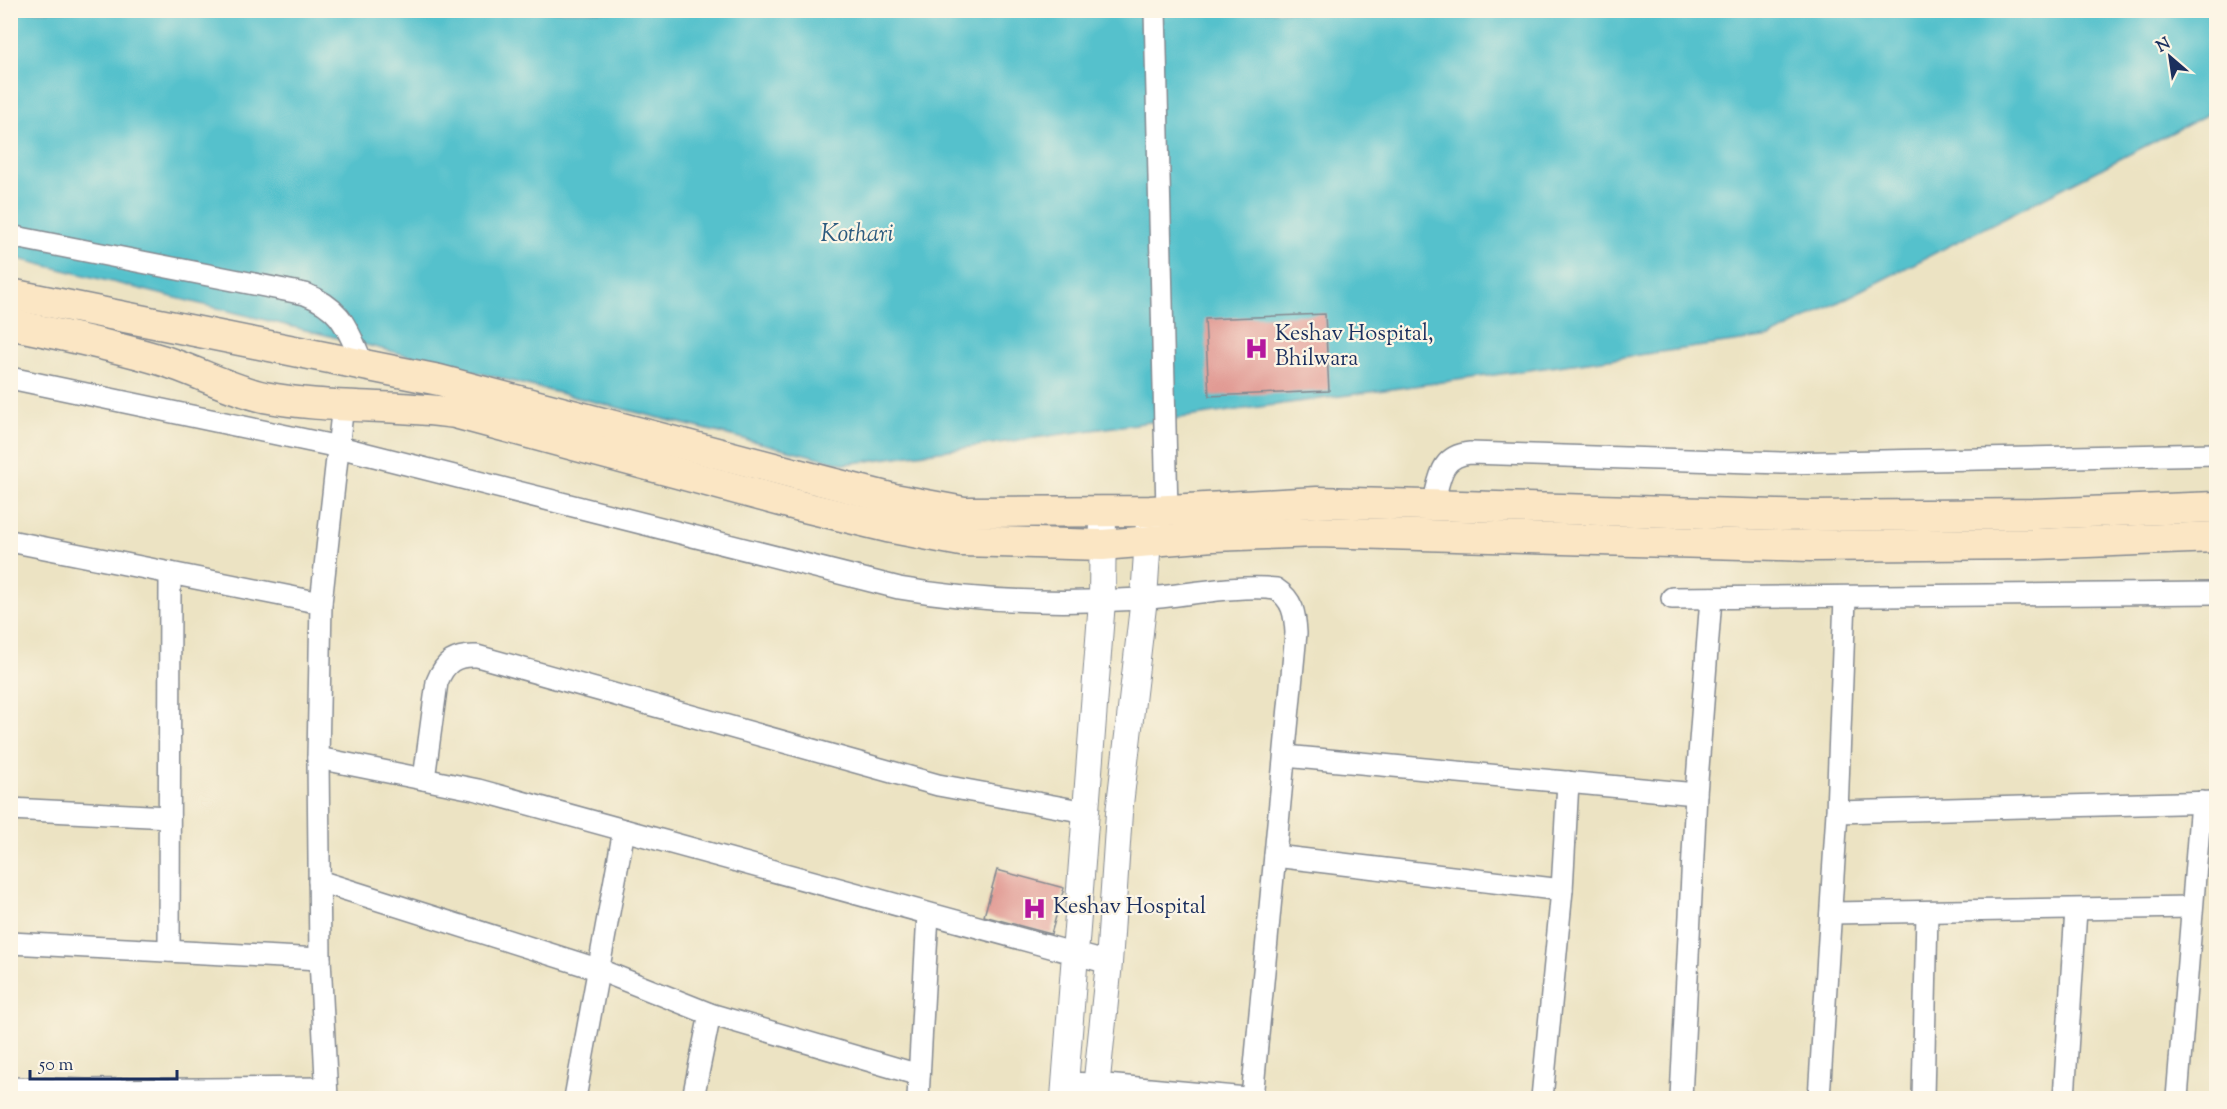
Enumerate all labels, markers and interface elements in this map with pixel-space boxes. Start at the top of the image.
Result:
north arrow [2140,27,2200,87]
text: N [2153,33,2175,59]
water label: Kothari [821,218,893,252]
place label: Keshav Hospital, Bhilwara [1275,319,1434,376]
hospital icon: Keshav Hospital, Bhilwara [1244,335,1270,361]
place label: Keshav Hospital [1053,892,1206,924]
hospital icon: Keshav Hospital [1022,895,1048,921]
scale bar [30,1043,177,1081]
text: 50 m [38,1053,74,1079]

